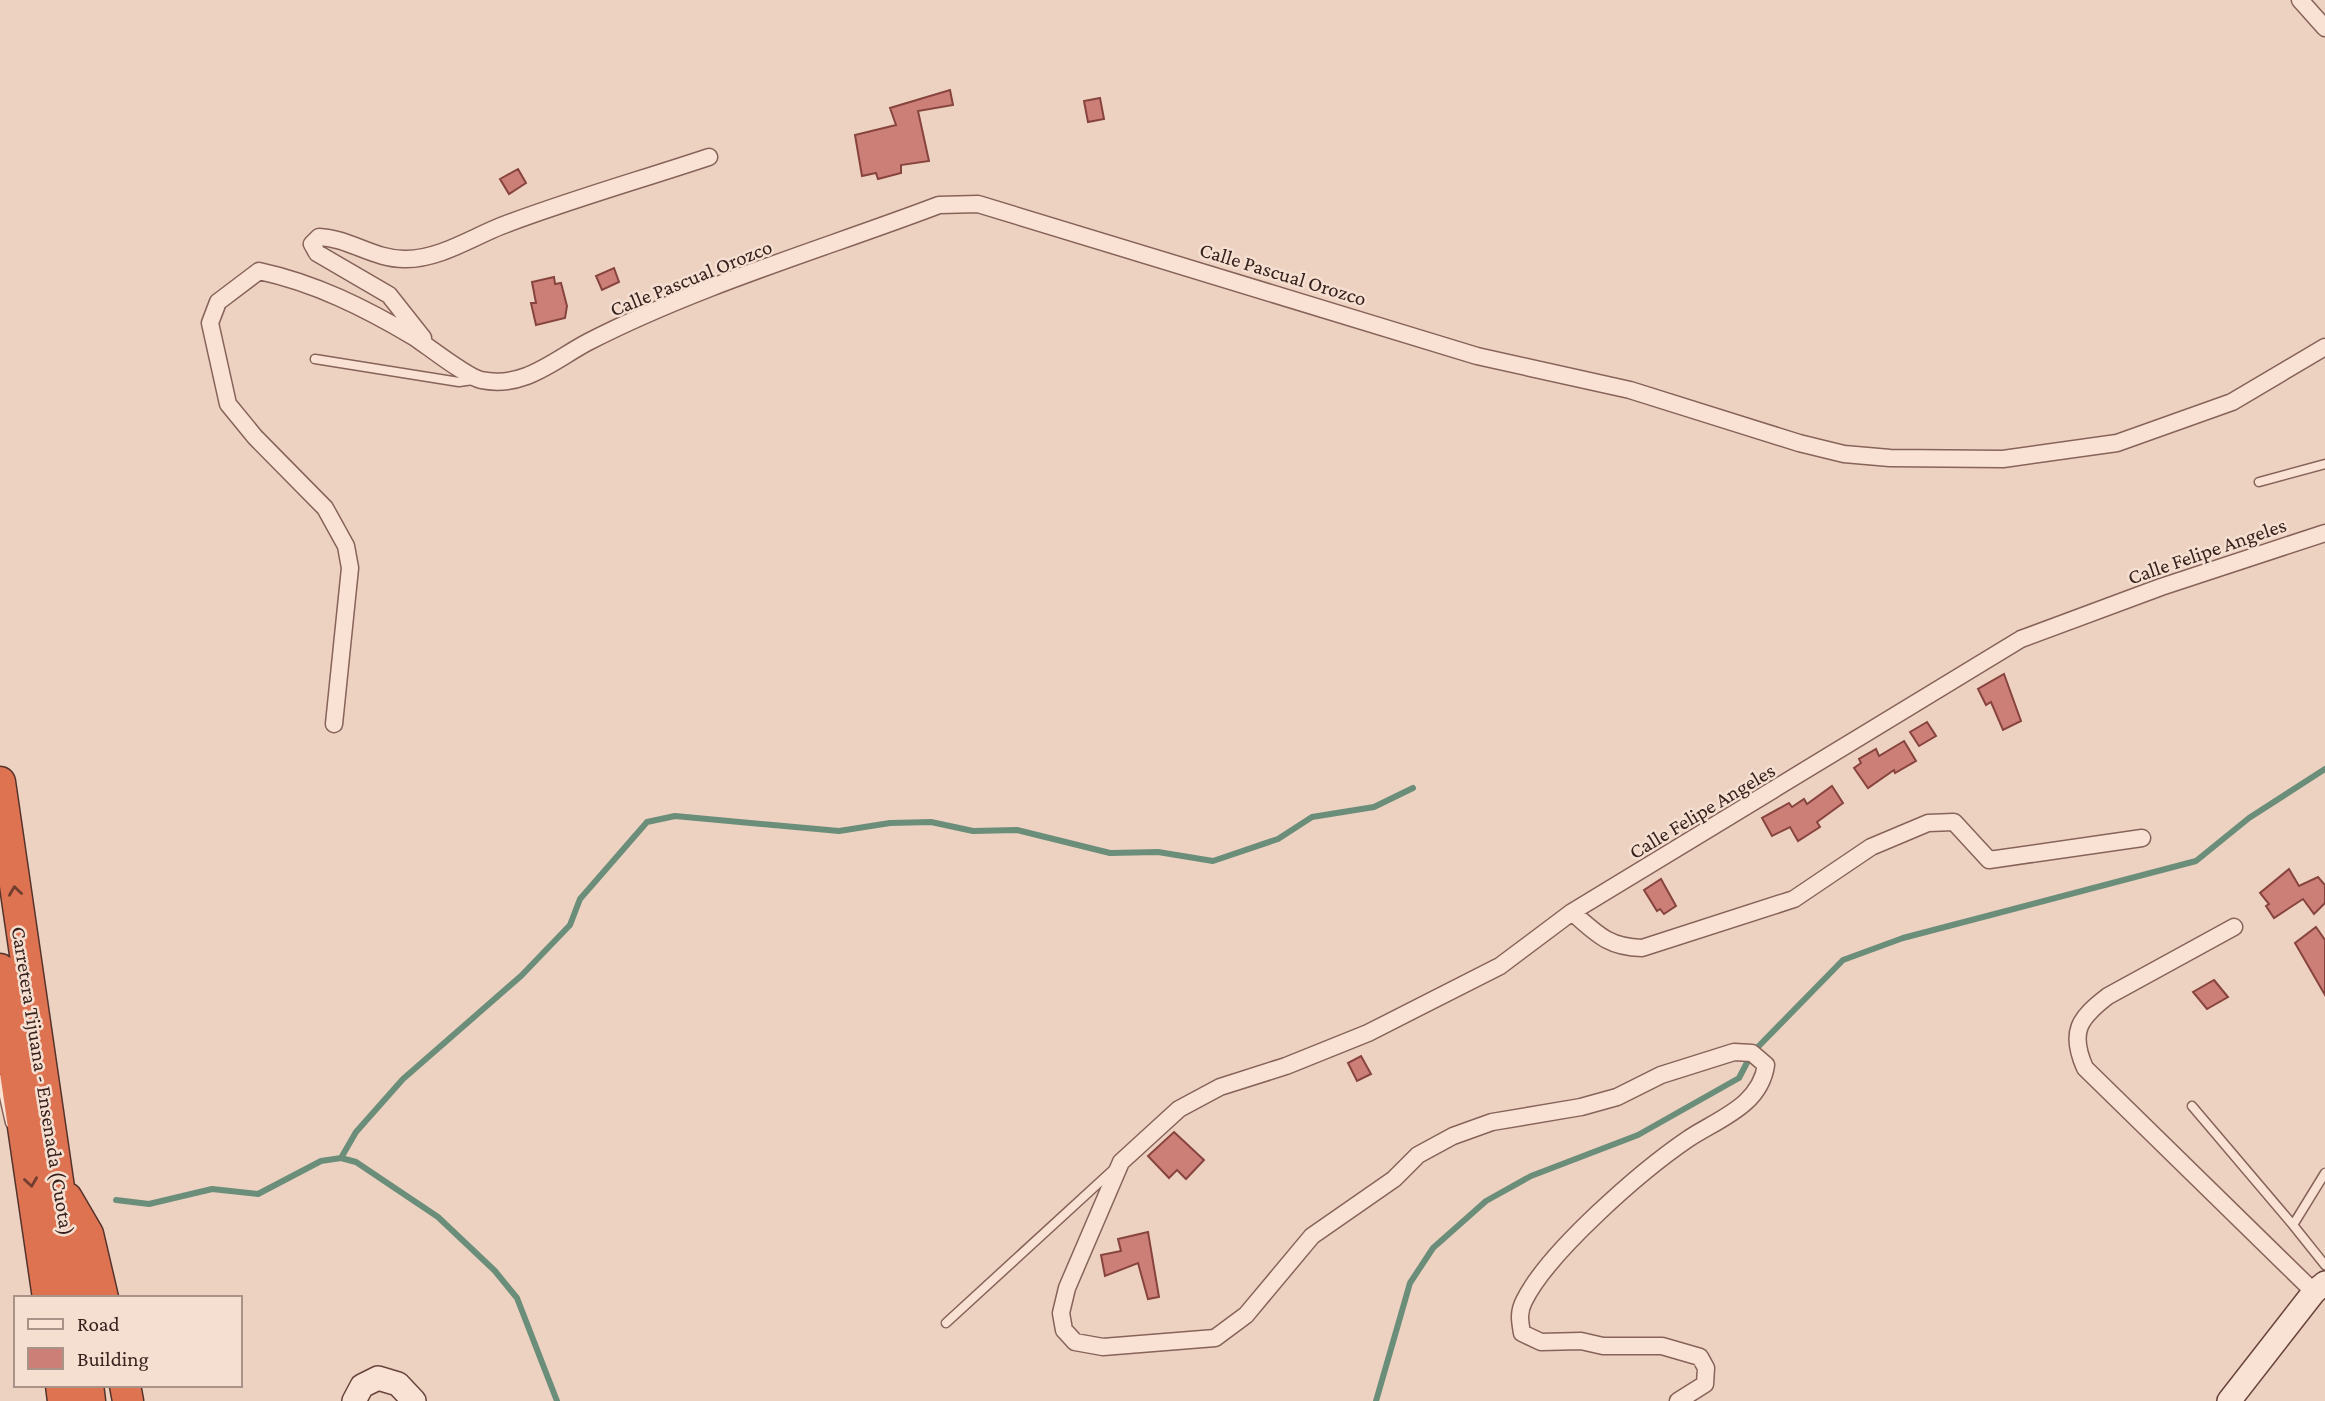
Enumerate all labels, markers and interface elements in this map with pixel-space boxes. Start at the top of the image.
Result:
street label: Calle Pascual Orozco [606,234,776,322]
street label: Calle Pascual Orozco [1197,237,1369,311]
street label: Calle Felipe Angeles [2125,513,2289,589]
street label: Calle Felipe Angeles [1625,758,1779,864]
one-way arrow [8,885,23,897]
street label: Carretera Tijuana - Ensenada (Cuota) [7,925,79,1237]
one-way arrow [23,1176,38,1188]
legend [14,1296,242,1387]
text: Road [77,1312,120,1336]
text: Building [77,1347,149,1371]

